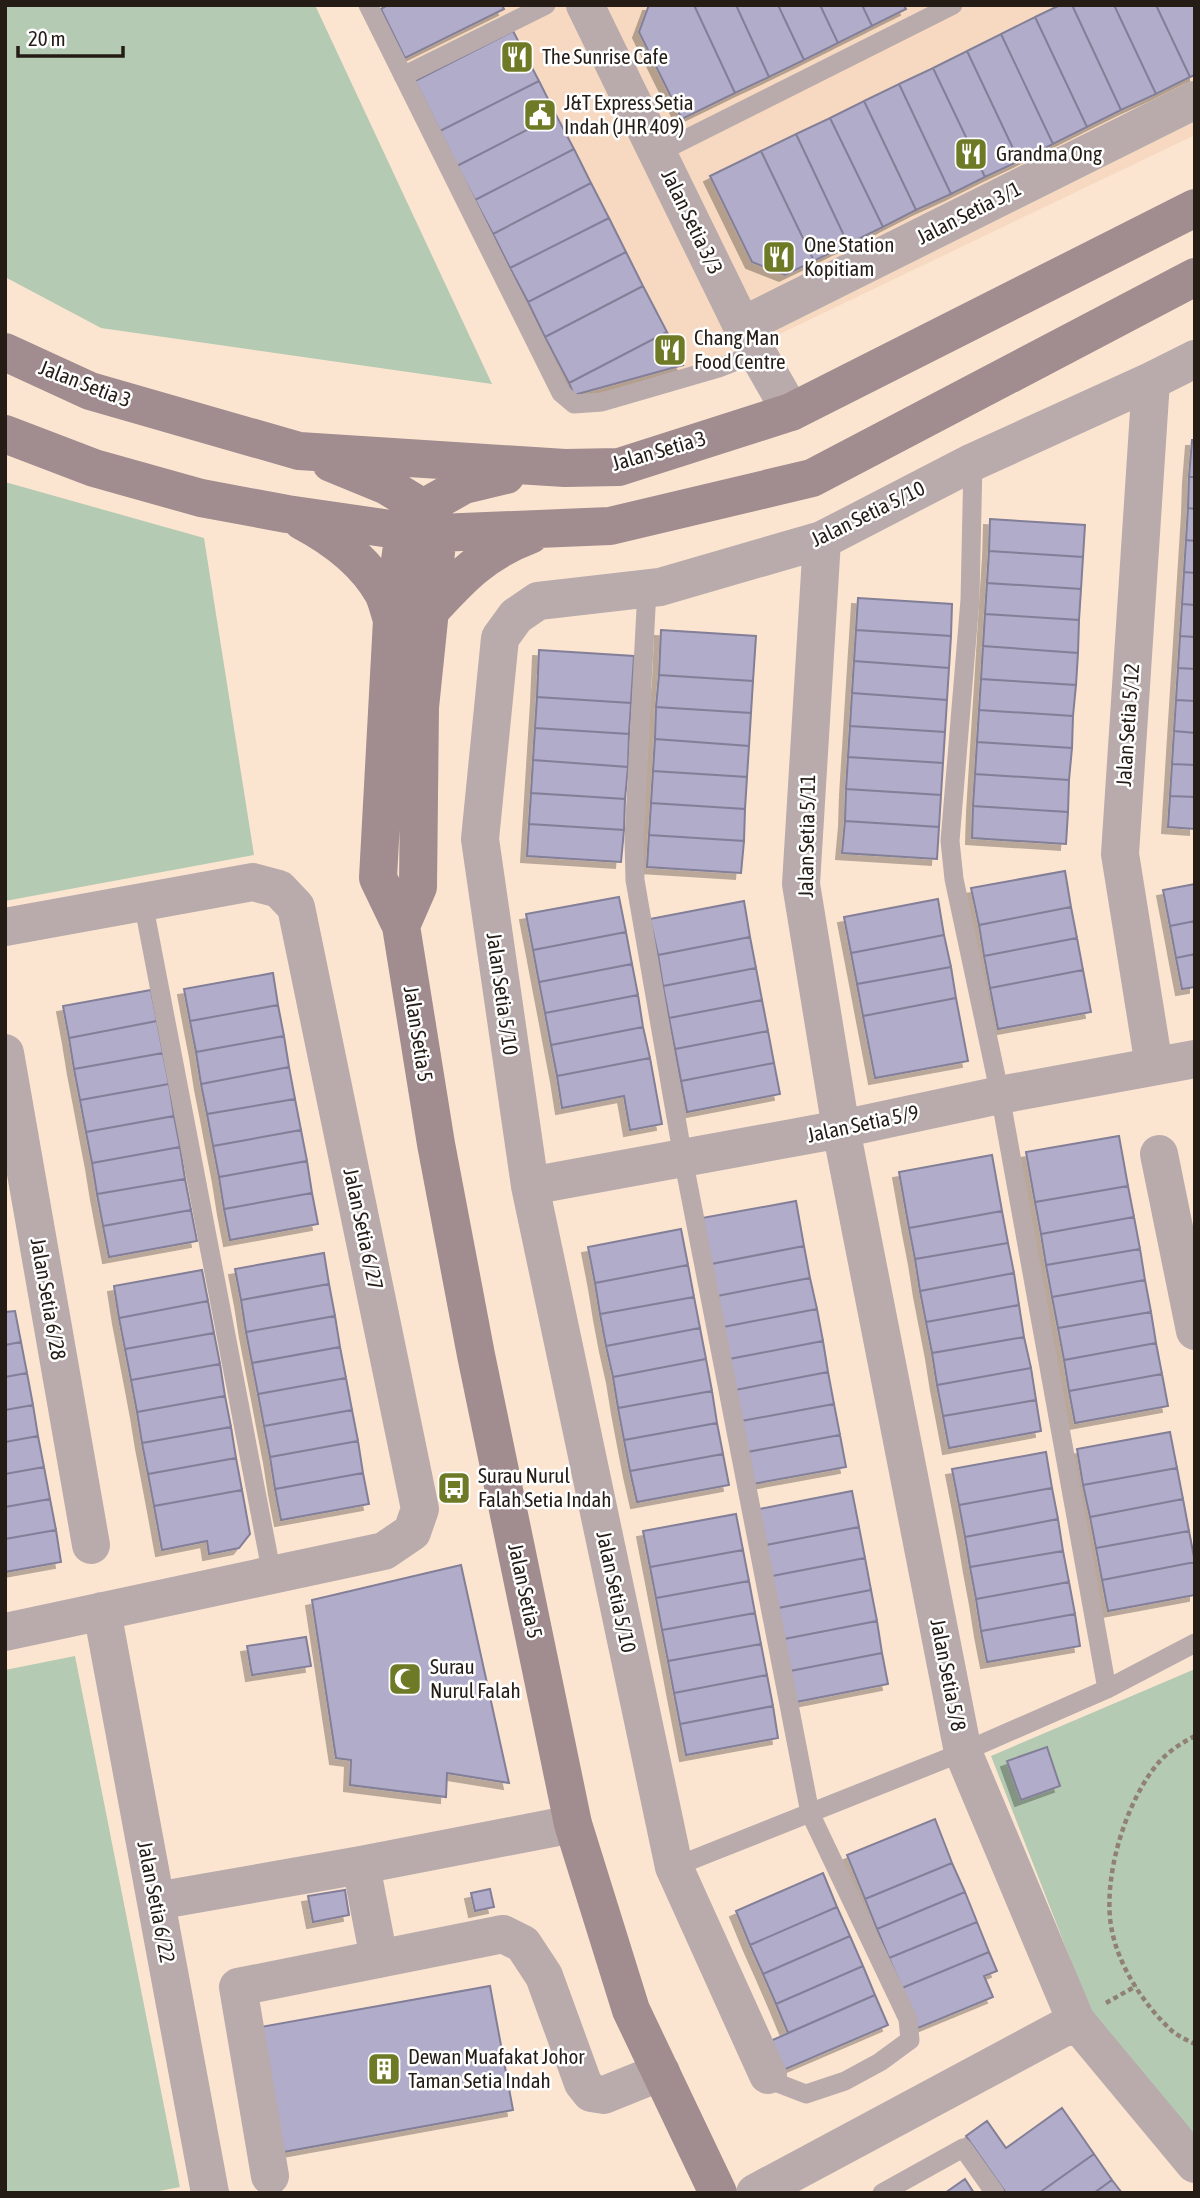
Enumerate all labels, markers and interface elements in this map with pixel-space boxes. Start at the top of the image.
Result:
scale bar [18,14,122,58]
text: 20 m [28,26,66,50]
restaurant icon: The Sunrise Cafe [498,38,536,76]
place label: The Sunrise Cafe [542,44,668,68]
place label: J&T Express Setia Indah (JHR 409) [564,90,694,138]
public building icon: J&T Express Setia Indah (JHR 409) [521,96,559,134]
restaurant icon: Grandma Ong [952,135,990,173]
place label: Grandma Ong [996,141,1102,165]
street label: Jalan Setia 3/3 [657,165,729,278]
street label: Jalan Setia 3/1 [912,176,1025,249]
place label: One Station Kopitiam [804,232,894,280]
restaurant icon: One Station Kopitiam [760,238,798,276]
place label: Chang Man Food Centre [694,325,786,373]
restaurant icon: Chang Man Food Centre [651,331,689,369]
street label: Jalan Setia 3 [36,355,135,412]
street label: Jalan Setia 3 [609,425,708,475]
street label: Jalan Setia 5/10 [807,475,928,551]
street label: Jalan Setia 5/12 [1111,663,1143,787]
street label: Jalan Setia 5/11 [793,774,819,898]
street label: Jalan Setia 5/10 [483,931,523,1057]
street label: Jalan Setia 5 [400,984,438,1083]
street label: Jalan Setia 5/9 [805,1099,921,1147]
street label: Jalan Setia 6/27 [339,1166,389,1292]
street label: Jalan Setia 6/28 [26,1236,72,1362]
place label: Surau Nurul Falah Setia Indah [478,1463,612,1511]
bus stop icon: Surau Nurul Falah Setia Indah [435,1469,473,1507]
street label: Jalan Setia 5/10 [592,1529,642,1655]
street label: Jalan Setia 5 [504,1541,548,1641]
street label: Jalan Setia 5/8 [926,1617,972,1733]
place label: Surau Nurul Falah [430,1654,521,1702]
mosque icon: Surau Nurul Falah [386,1660,424,1698]
street label: Jalan Setia 6/22 [133,1839,181,1965]
place label: Dewan Muafakat Johor Taman Setia Indah [408,2044,585,2092]
building icon: Dewan Muafakat Johor Taman Setia Indah [365,2050,403,2088]

